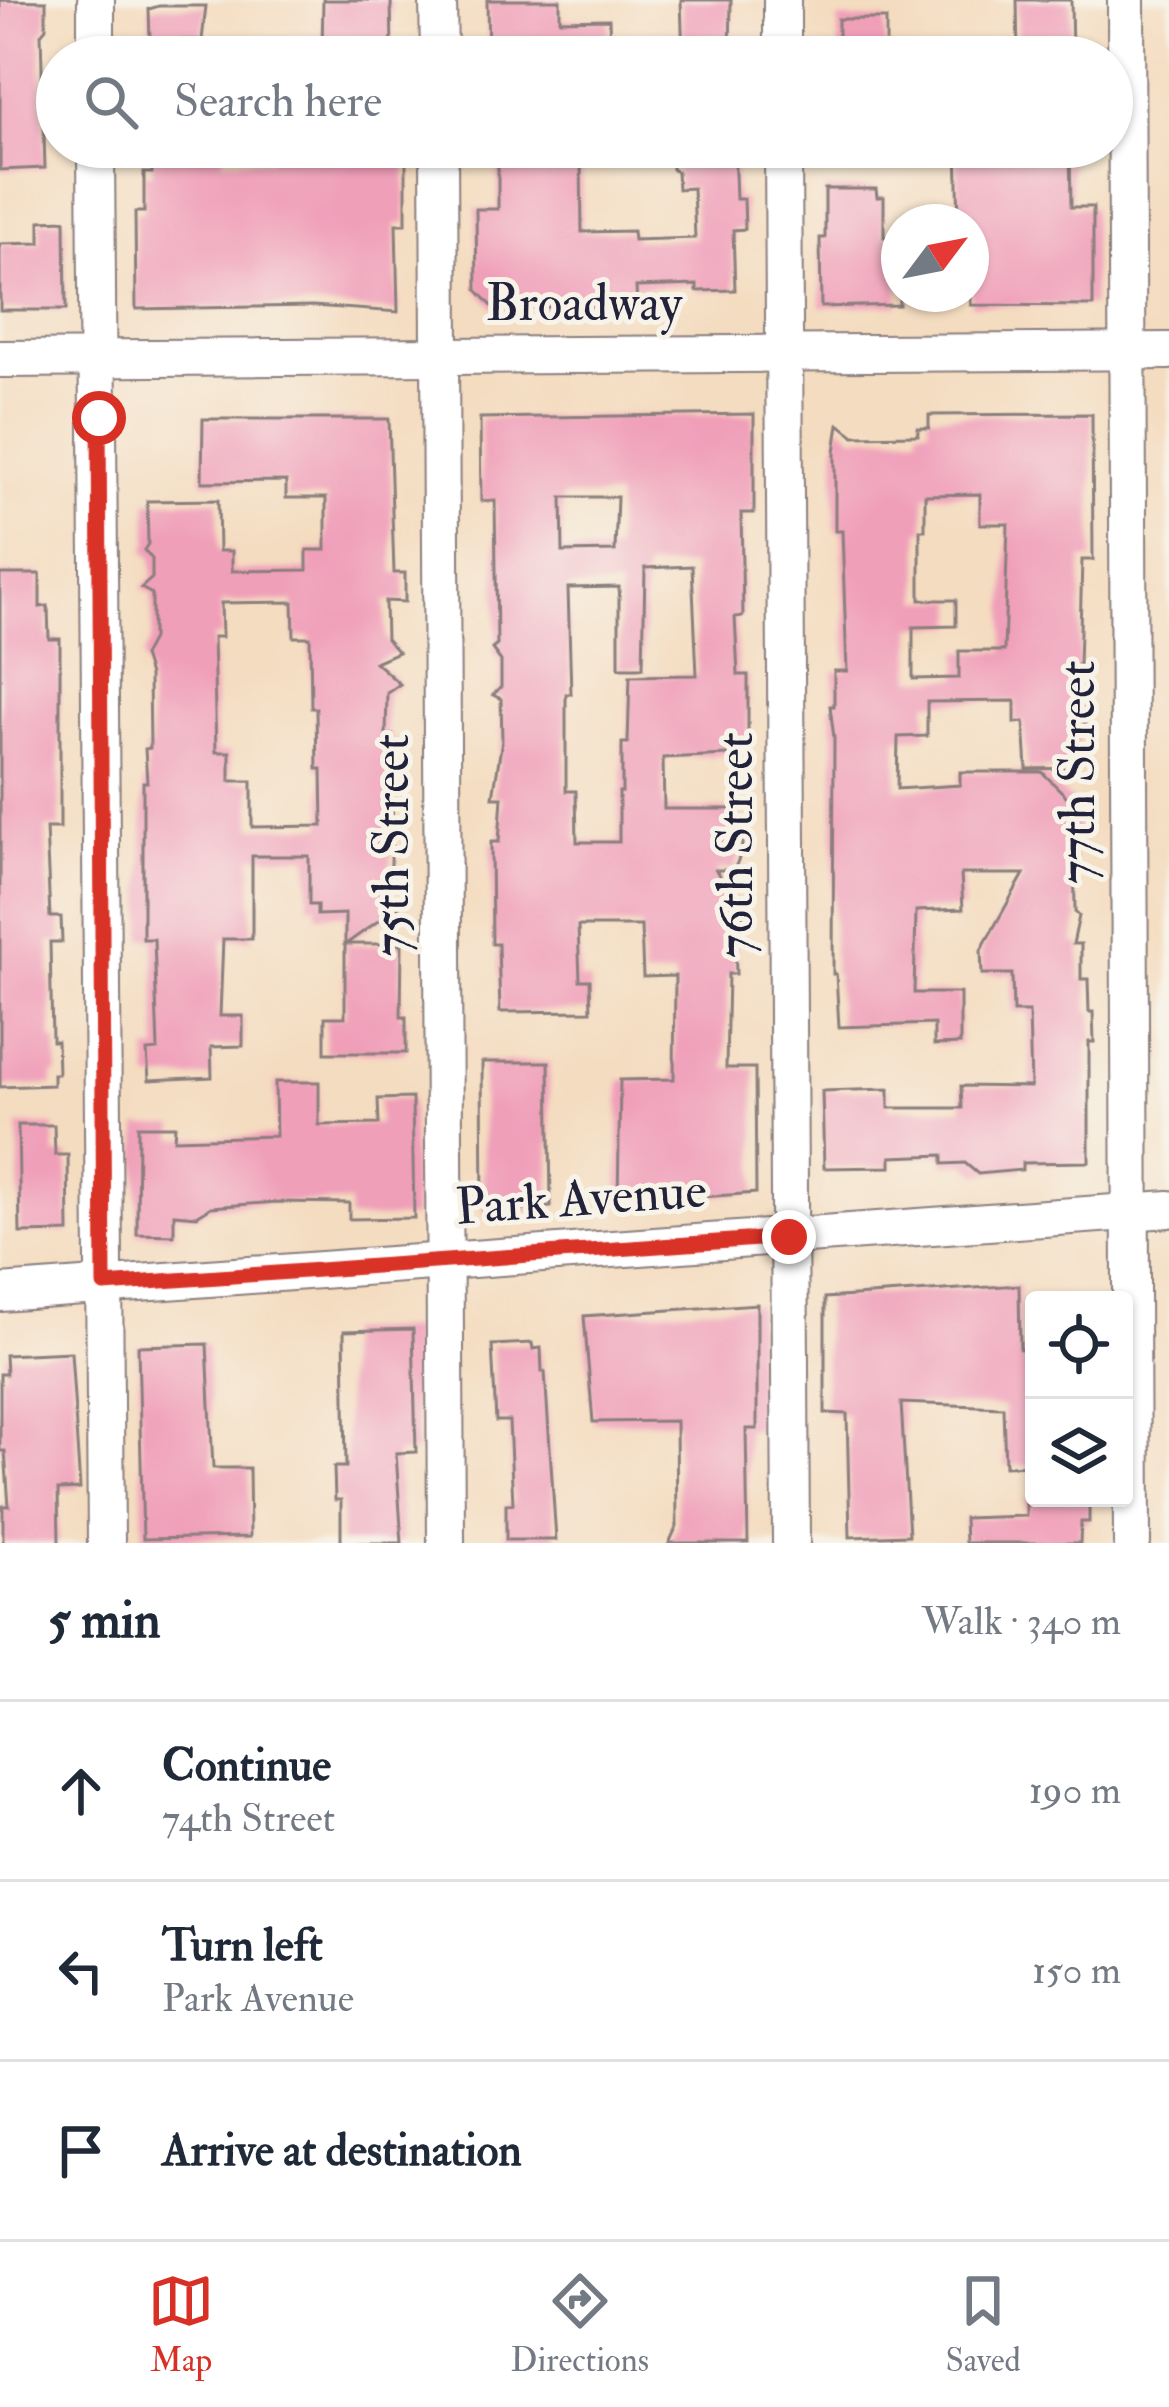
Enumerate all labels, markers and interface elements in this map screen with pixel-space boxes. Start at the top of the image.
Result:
search box [36,36,1133,168]
icon: search [78,69,144,135]
text: Search here [174,74,382,130]
north arrow [881,204,989,312]
street label: Broadway [486,272,684,336]
route start [72,391,126,445]
street label: 77th Street [1046,660,1110,884]
street label: 76th Street [704,732,768,958]
street label: 75th Street [360,734,424,956]
street label: Park Avenue [453,1158,709,1240]
route end [762,1210,816,1264]
map controls [1025,1291,1133,1507]
button: locate [1025,1291,1133,1399]
button: layers [1025,1399,1133,1507]
text: 5 min [48,1589,161,1653]
text: Walk · 340 m [922,1597,1121,1646]
text: Continue [162,1738,331,1794]
icon: ahead [48,1758,114,1824]
text: 190 m [1029,1766,1121,1815]
text: 74th Street [162,1794,335,1843]
text: Turn left [162,1918,323,1974]
icon: left [48,1938,114,2004]
text: 150 m [1032,1946,1121,1995]
text: Park Avenue [162,1974,354,2023]
icon: arrive [48,2118,114,2184]
text: Arrive at destination [162,2123,522,2179]
tab: Map [148,2268,214,2381]
tab: Directions [511,2268,649,2381]
tab: Saved [945,2268,1021,2381]

